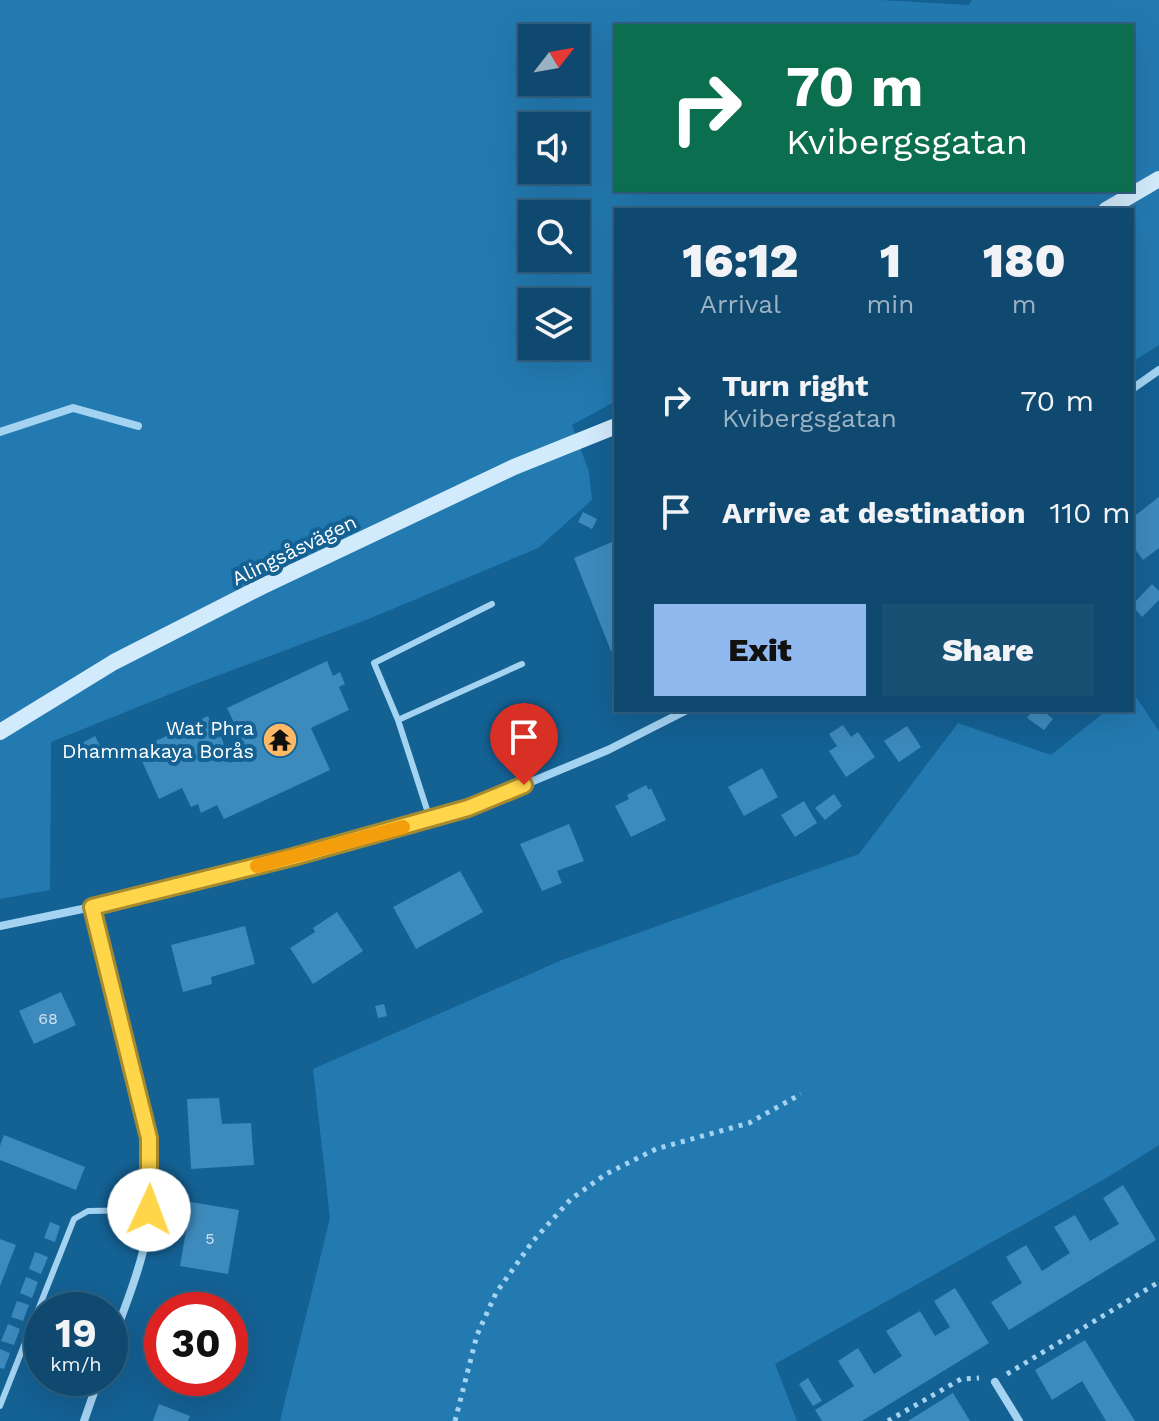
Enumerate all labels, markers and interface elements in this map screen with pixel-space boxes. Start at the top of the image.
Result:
north arrow [518,24,590,96]
map controls [518,24,590,360]
text: 70 m [786,54,923,120]
icon: right [654,56,758,160]
button: sound [518,112,590,184]
text: Kvibergsgatan [786,121,1028,163]
button: search [518,200,590,272]
text: 16:12 [682,232,798,289]
text: 1 [880,232,901,289]
text: 180 [983,232,1066,289]
button: layers [518,288,590,360]
text: Arrival [700,289,781,319]
text: min [867,289,914,319]
text: m [1012,289,1037,319]
text: Turn right [722,368,868,403]
icon: right [654,378,698,422]
text: 70 m [1020,383,1094,418]
text: Kvibergsgatan [722,403,897,433]
icon: arrive [654,490,698,534]
text: Arrive at destination [722,495,1026,530]
text: 110 m [1050,495,1131,530]
street label: Alingsåsvägen [228,509,360,591]
button: Exit [654,604,866,696]
button: Share [882,604,1094,696]
pin [490,703,558,785]
icon: arrive [502,715,546,759]
place label: Wat Phra Dhammakaya Borås [62,716,254,763]
temple icon: Wat Phra Dhammakaya Borås [261,721,299,759]
house number: 68 [38,1009,58,1028]
position arrow [107,1168,191,1252]
house number: 5 [205,1229,215,1248]
speed limit sign: 30 [144,1292,248,1396]
text: 19 [55,1310,97,1357]
text: km/h [50,1352,102,1376]

